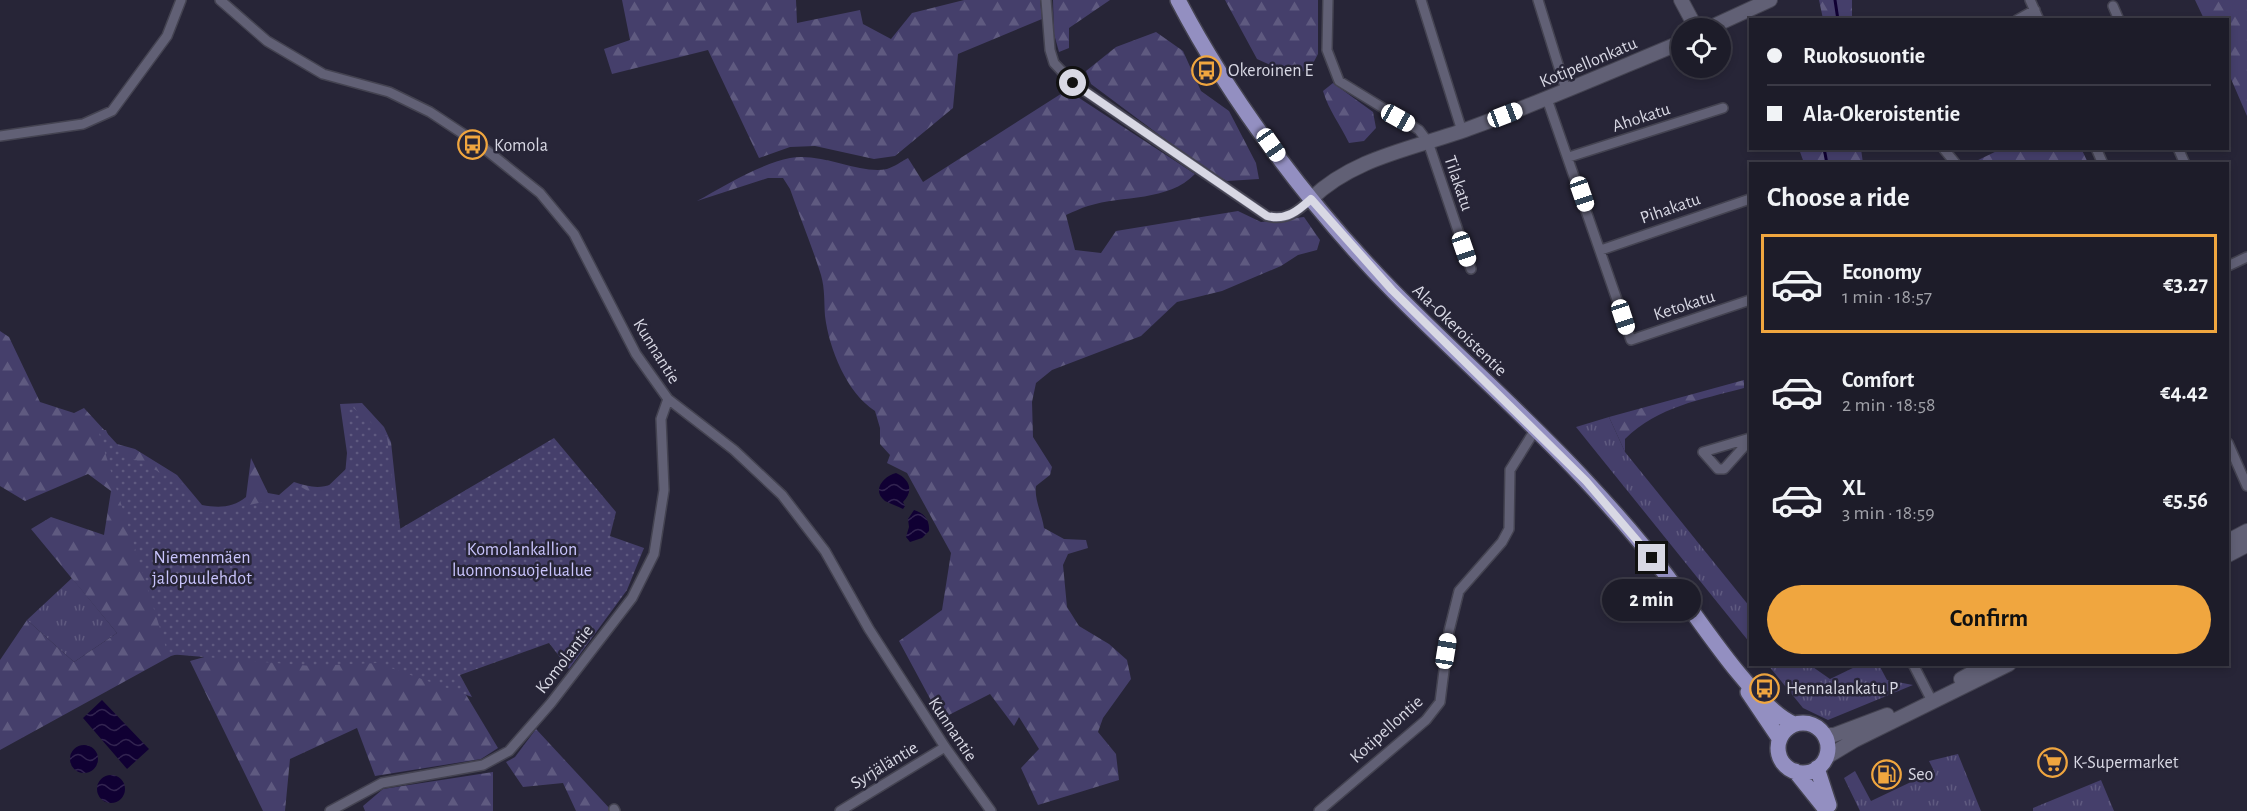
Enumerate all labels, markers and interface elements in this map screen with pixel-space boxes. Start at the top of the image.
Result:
map controls [1671,18,1731,78]
button: locate [1671,18,1731,78]
street label: Kotipellonkatu [1537,34,1640,91]
text: Ruokosuontie [1803,45,1925,67]
bus stop icon: Okeroinen E [1191,54,1223,86]
place label: Okeroinen E [1228,62,1313,80]
route start [1059,69,1086,96]
car [1485,100,1525,130]
street label: Ahokatu [1610,100,1672,136]
car [1378,101,1418,135]
text: Ala-Okeroistentie [1803,103,1960,125]
car [1253,125,1289,165]
bus stop icon: Komola [457,129,489,161]
place label: Komola [494,137,548,155]
street label: Tilakatu [1440,153,1476,213]
car [1568,174,1596,214]
text: Choose a ride [1767,184,1910,211]
street label: Pihakatu [1638,190,1703,228]
car [1450,229,1478,269]
icon: car [1770,257,1824,311]
text: Economy [1842,261,1922,283]
text: €3.27 [2163,273,2208,295]
street label: Ala-Okeroistentie [1409,281,1510,380]
text: 1 min · 18:57 [1842,287,1932,307]
street label: Ketokatu [1651,288,1717,324]
car [1609,297,1637,337]
street label: Kunnantie [629,316,683,387]
icon: car [1770,365,1824,419]
text: Comfort [1842,369,1914,391]
text: €4.42 [2160,381,2208,403]
text: 2 min · 18:58 [1842,395,1936,415]
icon: car [1770,473,1824,527]
text: XL [1842,477,1865,499]
text: €5.56 [2163,489,2208,511]
text: 3 min · 18:59 [1842,503,1935,523]
park label: Komolankallion luonnonsuojelualue [452,541,592,580]
route end [1638,544,1665,571]
park label: Niemenmäen jalopuulehdot [152,549,252,588]
callout: 2 min [1602,579,1702,621]
button: Confirm [1767,585,2211,654]
text: 2 min [1629,590,1674,610]
street label: Komolantie [533,622,597,697]
car [1434,632,1458,670]
bus stop icon: Hennalankatu P [1749,672,1781,704]
place label: Hennalankatu P [1786,680,1898,698]
street label: Kotipellontie [1347,693,1427,767]
street label: Kunnantie [924,694,980,765]
street label: Syrjäläntie [848,739,921,793]
supermarket icon: K-Supermarket [2036,746,2068,778]
place label: K-Supermarket [2073,754,2179,772]
fuel station icon: Seo [1871,758,1903,790]
place label: Seo [1908,766,1933,784]

